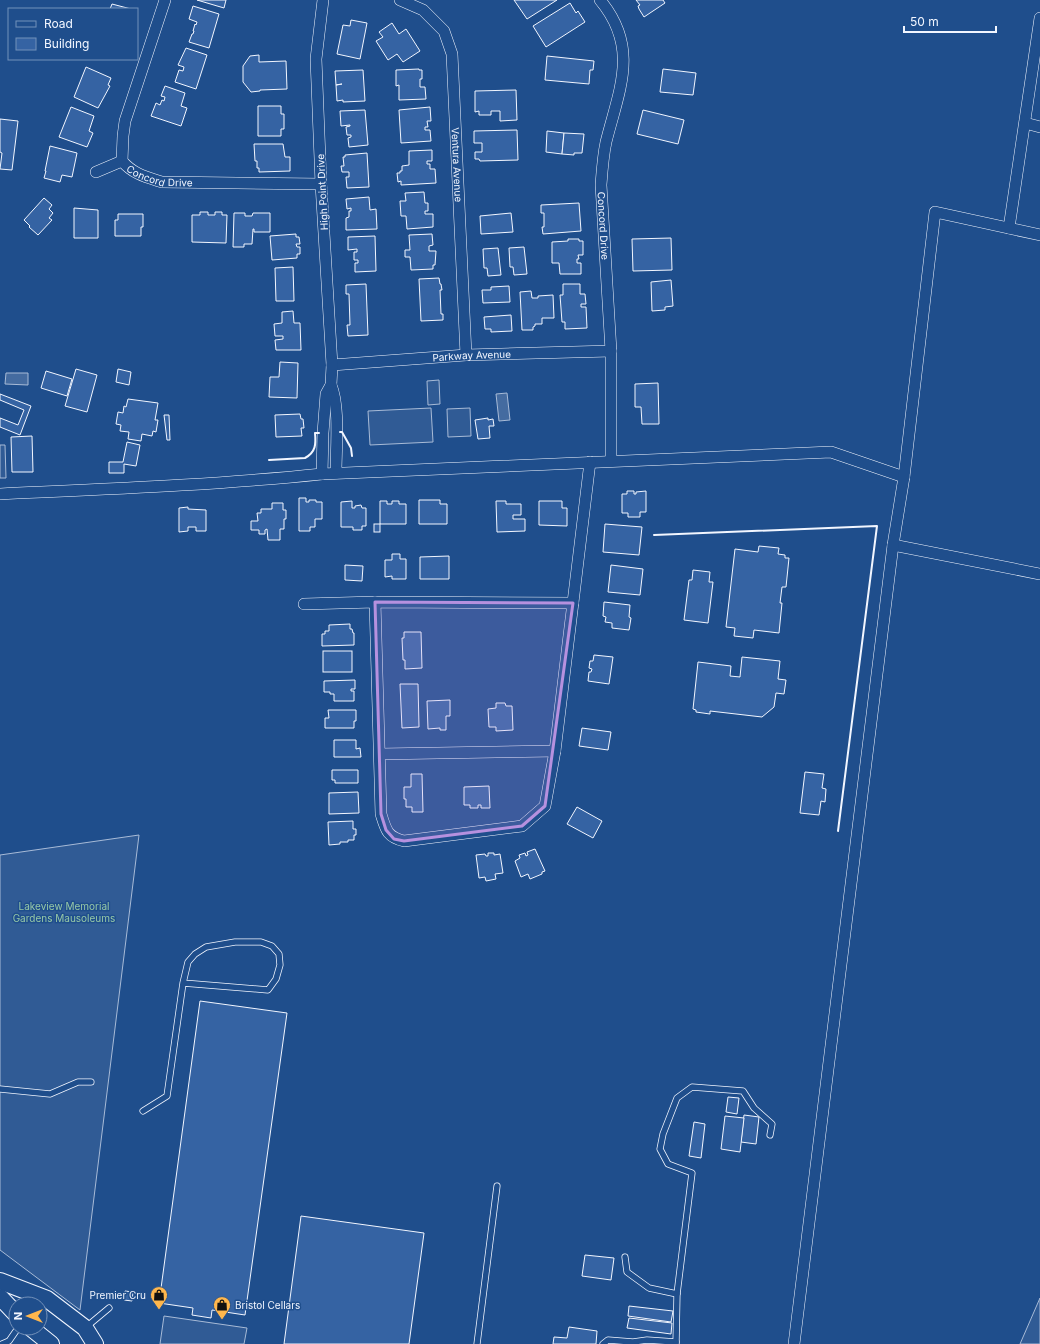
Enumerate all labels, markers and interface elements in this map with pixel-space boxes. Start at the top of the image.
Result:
legend [8,8,138,60]
scale bar [904,8,996,34]
text: 50 m [910,14,939,29]
text: Road [44,16,73,31]
text: Building [44,36,89,51]
street label: Ventura Avenue [449,127,465,203]
street label: High Point Drive [314,153,330,230]
street label: Concord Drive [124,162,193,189]
street label: Concord Drive [595,191,612,260]
street label: Parkway Avenue [432,348,511,363]
park label: Lakeview Memorial Gardens Mausoleums [13,900,115,924]
shop icon: Premier Cru [149,1285,169,1310]
place label: Premier Cru [90,1289,146,1301]
shop icon: Bristol Cellars [212,1295,232,1320]
north arrow [8,1296,48,1336]
place label: Bristol Cellars [235,1299,300,1311]
text: N [11,1312,25,1320]

